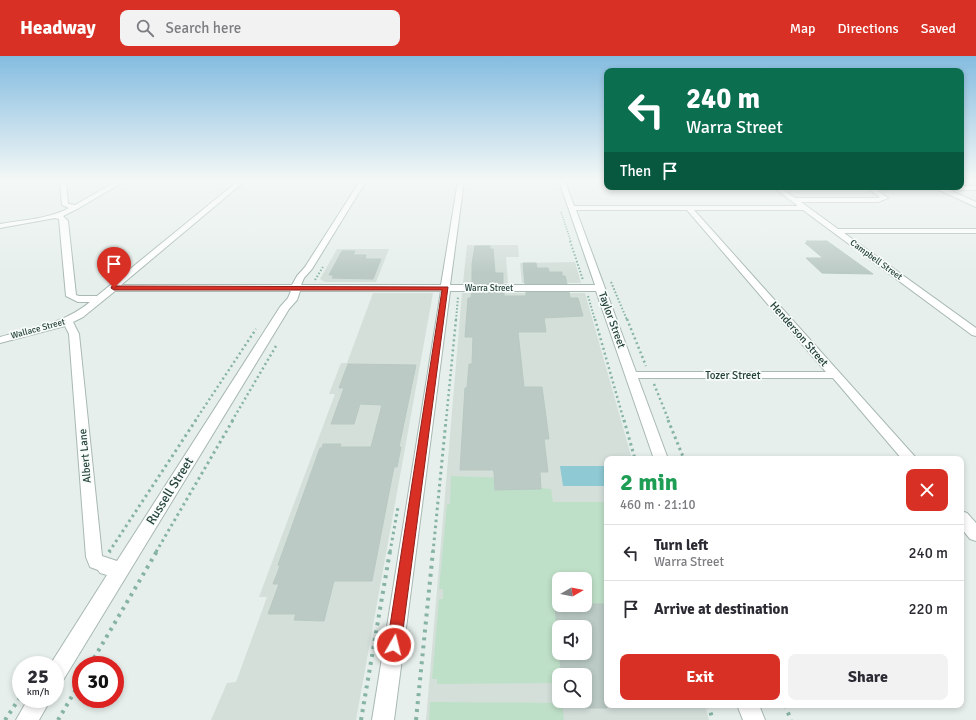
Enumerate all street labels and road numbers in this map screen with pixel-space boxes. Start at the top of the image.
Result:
street label: Campbell Street [848,237,904,283]
street label: Warra Street [465,283,513,294]
street label: Taylor Street [596,290,628,350]
street label: Henderson Street [767,299,831,369]
street label: Wallace Street [10,316,66,342]
street label: Tozer Street [705,369,761,382]
street label: Albert Lane [76,428,94,484]
street label: Russell Street [143,454,197,528]

